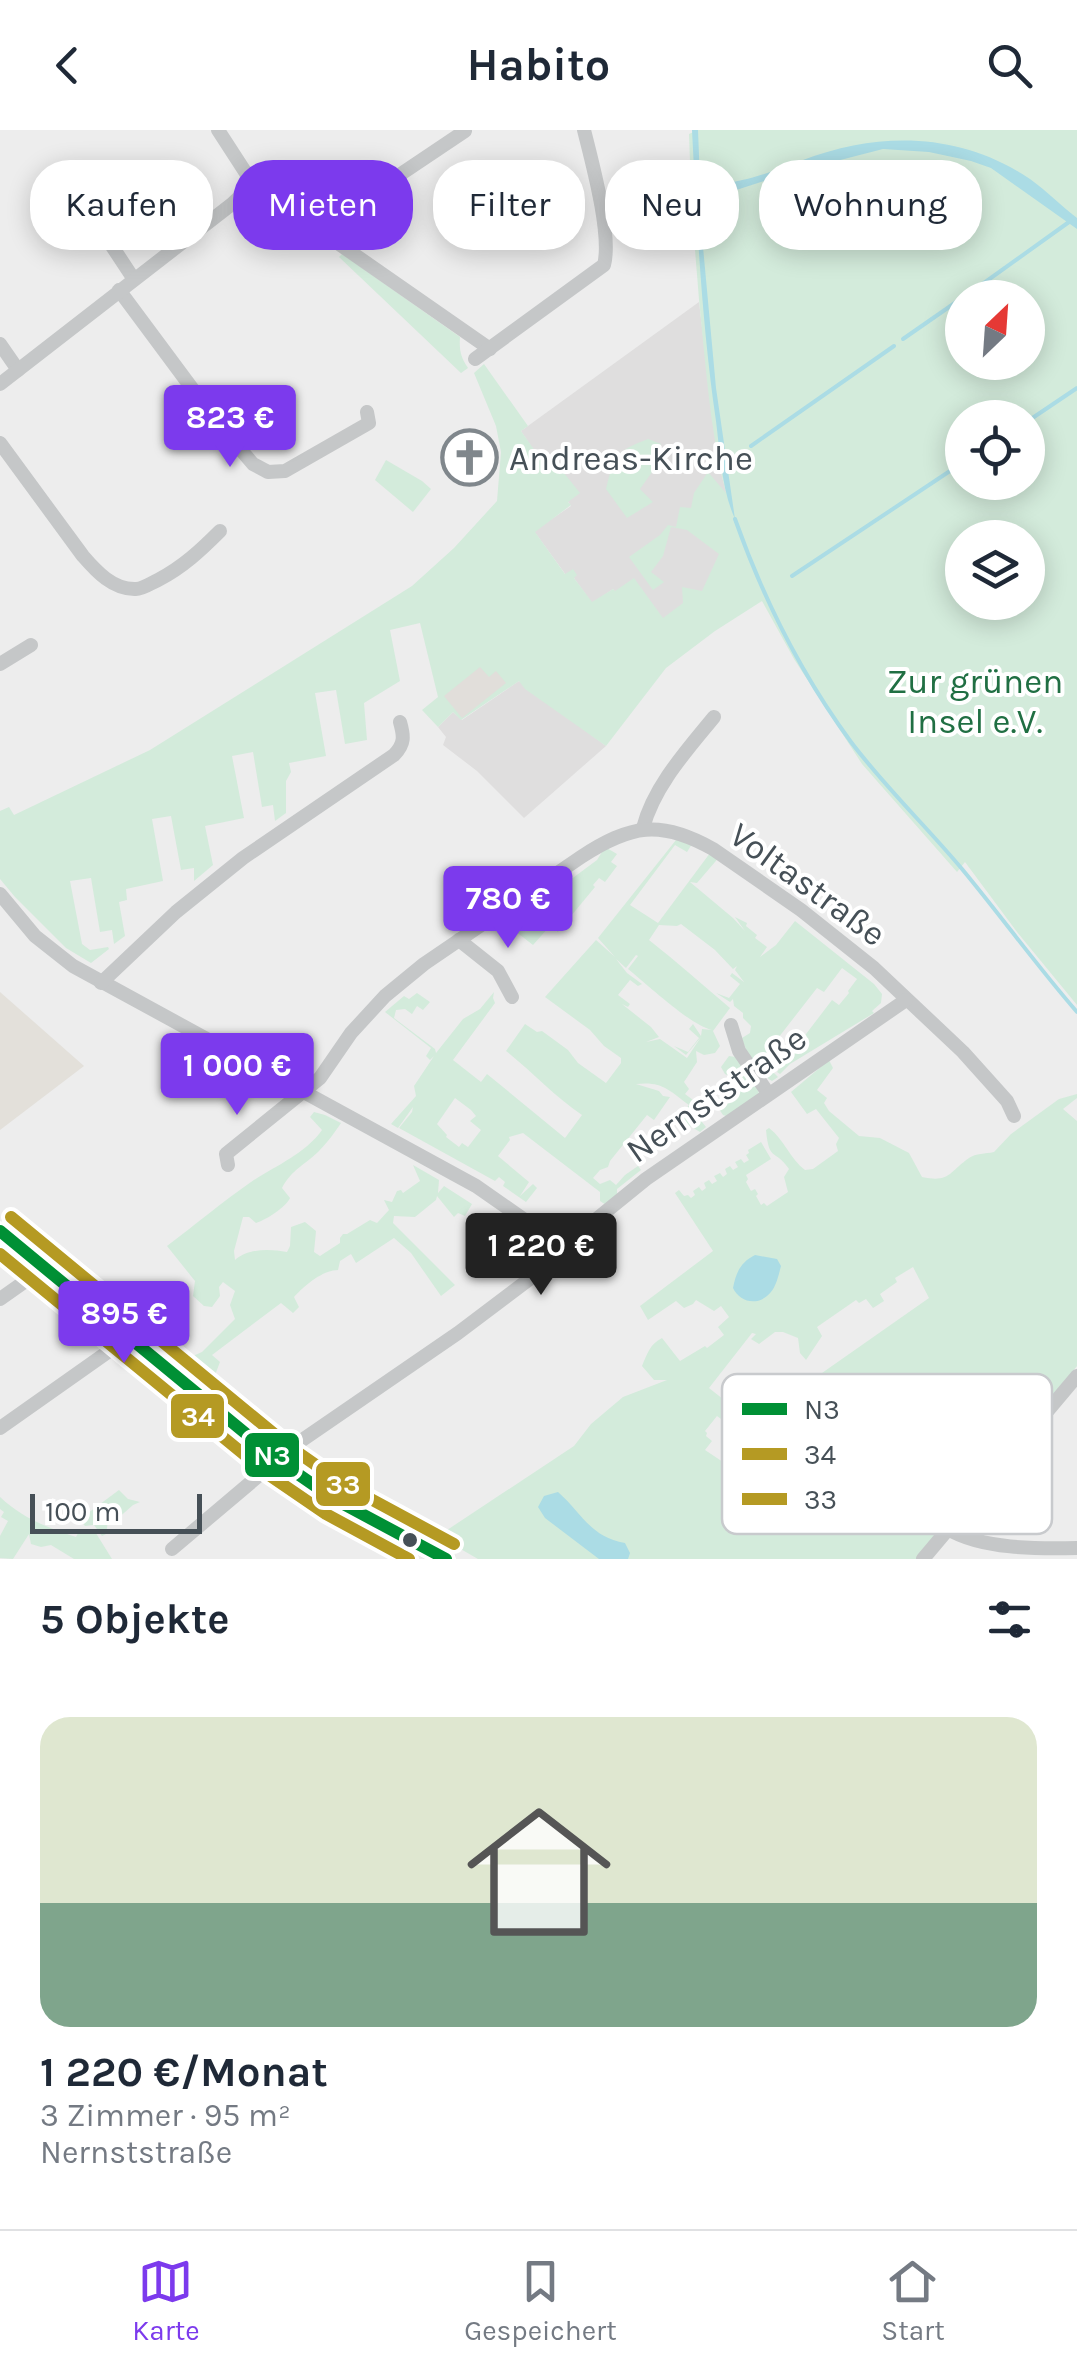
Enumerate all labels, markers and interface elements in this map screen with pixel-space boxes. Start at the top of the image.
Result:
icon: back [40,38,95,93]
icon: search [982,38,1037,93]
text: Habito [467,39,610,91]
chip: Kaufen [30,160,213,250]
chip: Mieten [233,160,413,250]
chip: Filter [433,160,585,250]
chip: Neu [605,160,739,250]
chip: Wohnung [759,160,982,250]
north arrow [945,280,1045,380]
map controls [945,280,1045,620]
pin: 823 € [160,385,300,470]
text: 823 € [186,399,274,436]
button: locate [945,400,1045,500]
church icon: Andreas-Kirche [440,428,500,488]
place label: Andreas-Kirche [509,438,753,479]
button: layers [945,520,1045,620]
park label: Zur grünen Insel e.V. [887,661,1063,742]
street label: Voltastraße [722,814,894,955]
pin: 780 € [438,866,578,951]
text: 780 € [465,880,551,917]
street label: Nernststraße [618,1017,814,1171]
pin: 1 000 € [145,1033,329,1118]
text: 1 000 € [183,1047,291,1084]
pin: 1 220 € [449,1213,633,1298]
text: 1 220 € [488,1227,594,1264]
pin: 895 € [54,1281,194,1366]
text: 895 € [80,1295,168,1332]
legend [722,1374,1052,1534]
line badge: 34 [169,1392,226,1440]
text: N3 [804,1393,840,1426]
text: 34 [181,1400,215,1433]
line badge: N3 [243,1431,301,1479]
text: 34 [804,1438,837,1471]
text: N3 [253,1439,291,1472]
line badge: 33 [314,1460,372,1508]
text: 33 [326,1468,360,1501]
text: 33 [804,1483,837,1516]
scale bar [30,1489,202,1534]
text: 100 m [45,1495,120,1528]
unlabelled marker [400,1530,420,1550]
icon: filters [982,1592,1037,1647]
text: 5 Objekte [40,1594,230,1644]
icon: home [449,1782,629,1962]
text: 1 220 €/Monat [40,2047,328,2097]
text: 3 Zimmer · 95 m² [40,2097,291,2134]
text: Nernststraße [40,2134,232,2171]
tab: Karte [132,2254,200,2347]
tab: Gespeichert [464,2254,617,2347]
tab: Start [881,2254,945,2347]

